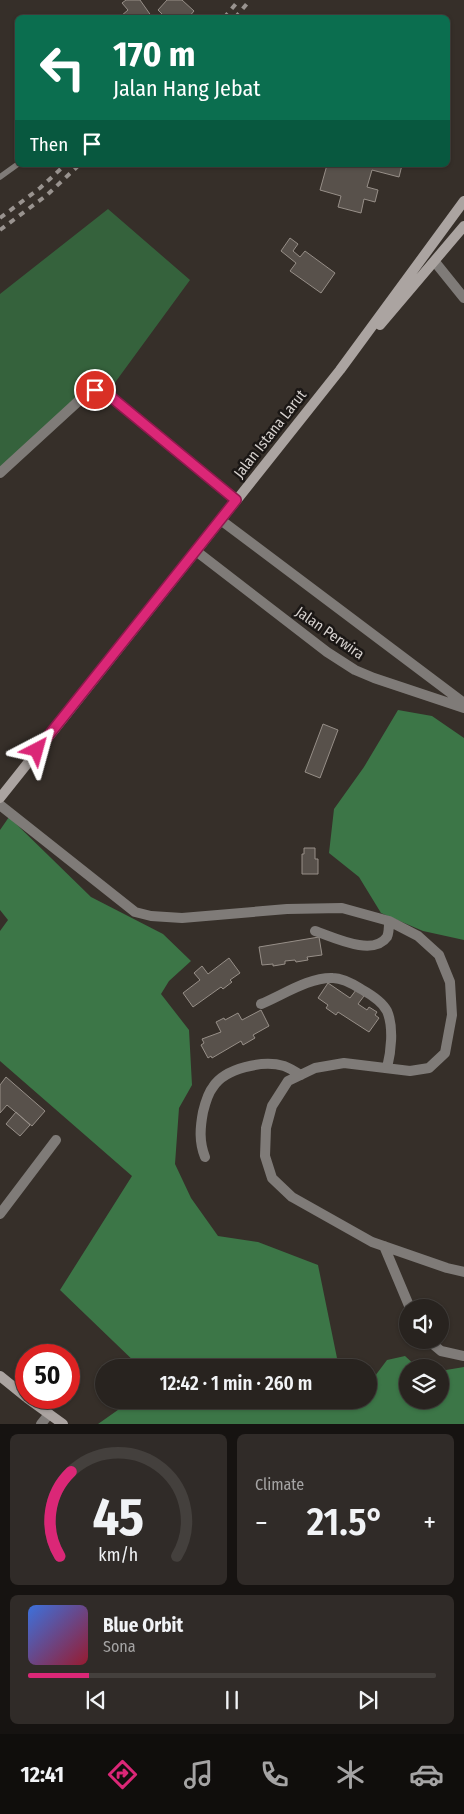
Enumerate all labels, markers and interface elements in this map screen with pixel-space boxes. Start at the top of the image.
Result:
text: 170 m [113,33,196,75]
icon: left [30,35,95,100]
text: Jalan Hang Jebat [113,75,260,102]
icon: arrive [78,130,106,158]
text: Then [30,133,68,156]
pin [74,369,116,411]
icon: arrive [81,376,109,404]
street label: Jalan Istana Larut [230,386,310,482]
street label: Jalan Perwira [292,603,368,663]
position arrow [10,723,62,775]
map controls [399,1299,449,1409]
button: sound [399,1299,449,1349]
speed limit sign: 50 [15,1344,80,1409]
button: layers [399,1359,449,1409]
text: 12:42 · 1 min · 260 m [160,1372,312,1395]
text: Climate [255,1475,304,1494]
text: 45 [93,1486,144,1549]
text: 21.5° [307,1499,384,1545]
text: − [255,1506,268,1539]
text: + [423,1506,436,1539]
text: km/h [99,1544,138,1566]
text: Blue Orbit [103,1614,183,1637]
text: Sona [103,1637,136,1656]
icon: previous [82,1686,110,1714]
icon: pause [218,1686,246,1714]
icon: next [354,1686,382,1714]
icon: directions [105,1757,140,1792]
icon: music [181,1757,216,1792]
icon: phone [257,1757,292,1792]
icon: climate [333,1757,368,1792]
icon: car [409,1757,444,1792]
text: 12:41 [20,1761,64,1788]

